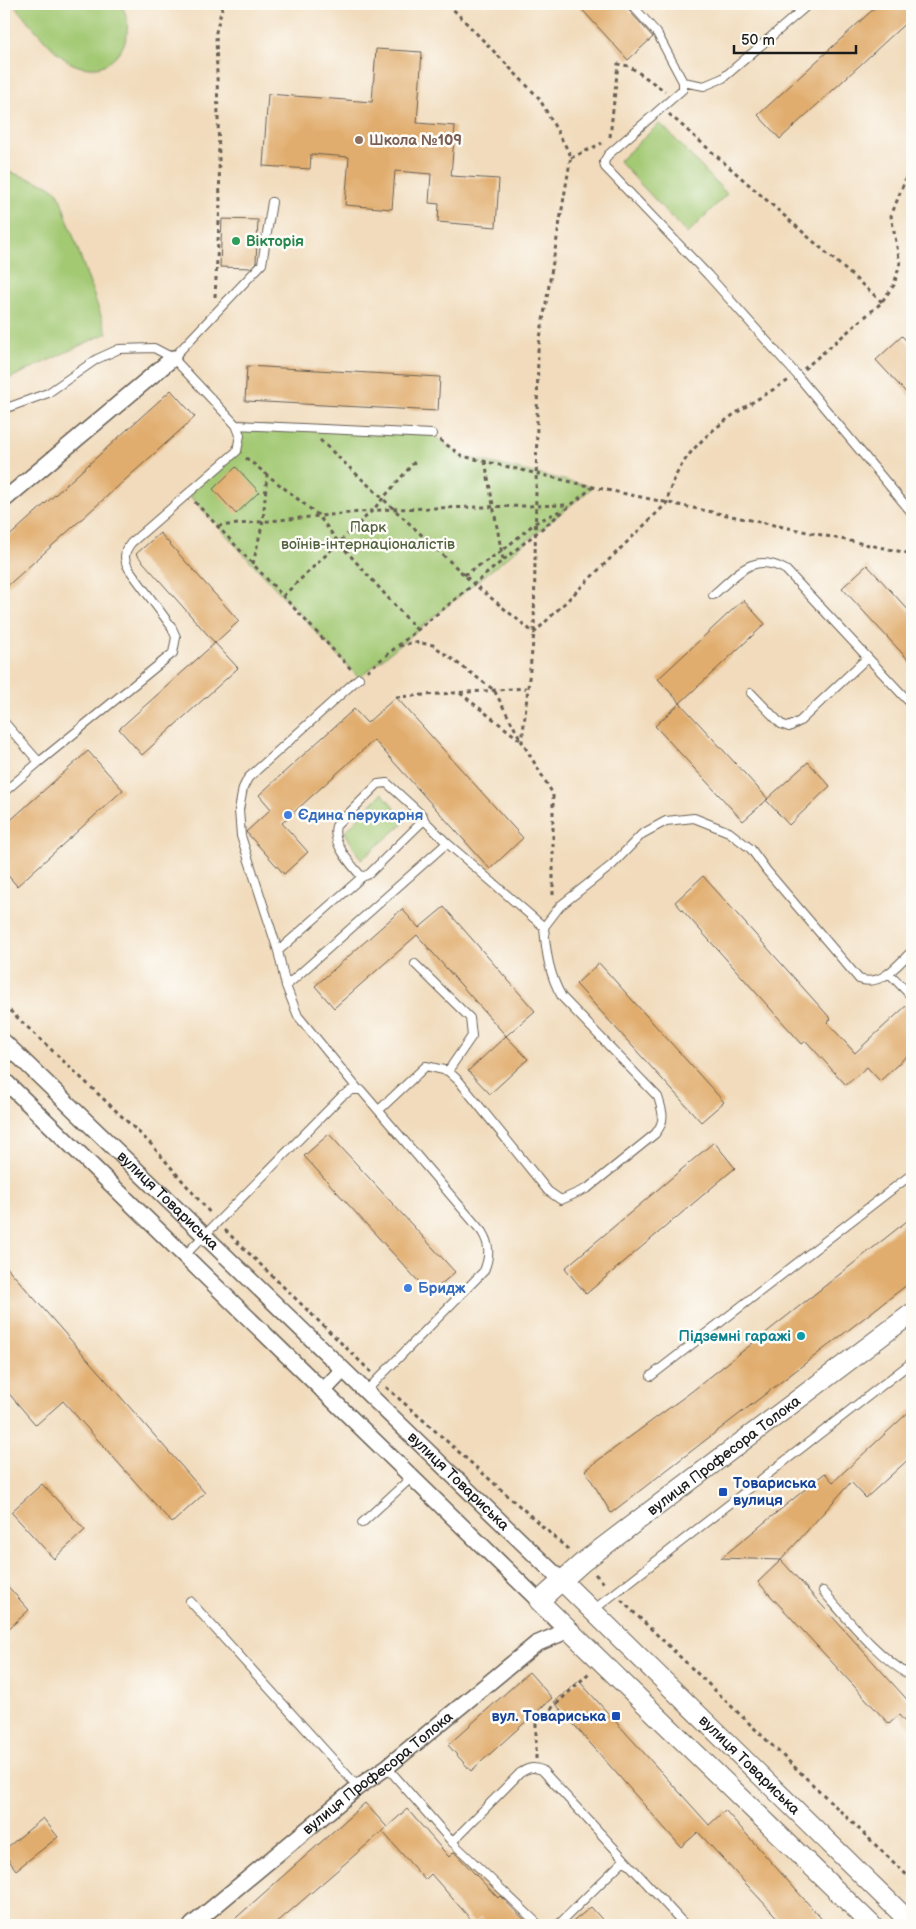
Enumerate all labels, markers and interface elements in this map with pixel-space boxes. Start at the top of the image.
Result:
scale bar [734,22,856,54]
text: 50 m [741,31,775,50]
place label: Школа №109 [369,131,462,150]
marker: Школа №109 [353,134,365,146]
place label: Вікторія [246,232,304,251]
marker: Вікторія [230,235,242,247]
park label: Парк воїнів-інтернаціоналістів [281,518,455,554]
place label: Єдина перукарня [298,806,423,825]
marker: Єдина перукарня [282,809,294,821]
street label: вулиця Товариська [113,1147,223,1254]
place label: Бридж [418,1279,466,1298]
marker: Бридж [402,1282,414,1294]
place label: Підземні гаражі [679,1327,791,1346]
marker: Підземні гаражі [795,1330,807,1342]
street label: вулиця Професора Толока [643,1391,804,1520]
street label: вулиця Товариська [404,1428,514,1535]
place label: Товариська вулиця [733,1474,817,1510]
marker: Товариська вулиця [717,1486,729,1498]
street label: вулиця Професора Толока [298,1707,457,1839]
place label: вул. Товариська [492,1707,606,1726]
marker: вул. Товариська [610,1710,622,1722]
street label: вулиця Товариська [695,1711,804,1819]

